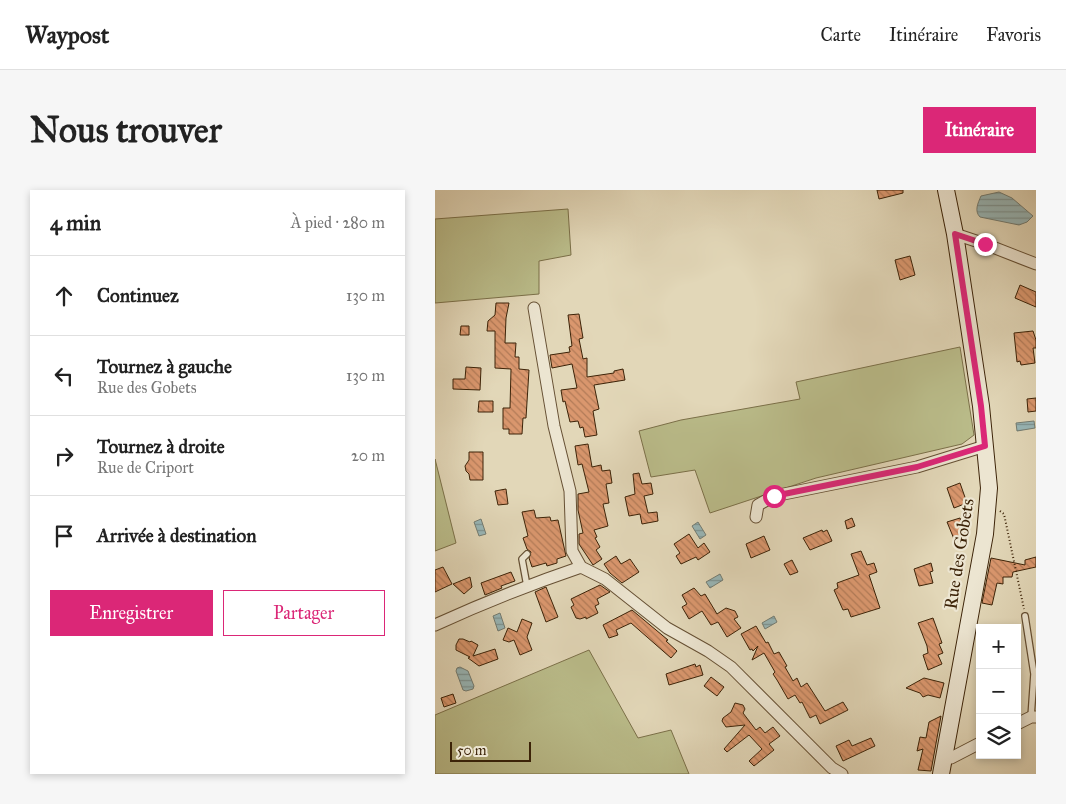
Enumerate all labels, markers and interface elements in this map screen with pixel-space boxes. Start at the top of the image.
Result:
text: Waypost [25,20,109,50]
text: Carte [821,24,861,46]
text: Itinéraire [889,24,958,46]
text: Favoris [986,24,1041,46]
button: Itinéraire [923,107,1036,153]
text: Nous trouver [30,109,222,152]
text: 4 min [50,210,101,236]
text: À pied · 280 m [291,213,385,232]
route end [974,233,997,256]
icon: ahead [50,282,78,310]
text: Continuez [97,284,179,307]
text: 130 m [346,286,385,305]
text: Tournez à gauche [97,355,232,378]
icon: left [50,362,78,390]
text: 130 m [346,366,385,385]
text: Rue des Gobets [97,378,197,397]
text: Tournez à droite [97,435,225,458]
icon: right [50,442,78,470]
text: 20 m [351,446,385,465]
text: Rue de Criport [97,458,194,477]
route start [763,485,786,508]
street label: Rue des Gobets [939,497,979,611]
icon: arrive [50,522,78,550]
text: Arrivée à destination [97,524,256,547]
button: Enregistrer [50,590,213,636]
button: Partager [223,590,385,636]
map controls [976,624,1021,759]
button: + [976,624,1021,669]
button: − [976,669,1021,714]
button: layers [976,714,1021,759]
scale bar [450,739,531,762]
text: 50 m [457,742,486,759]

